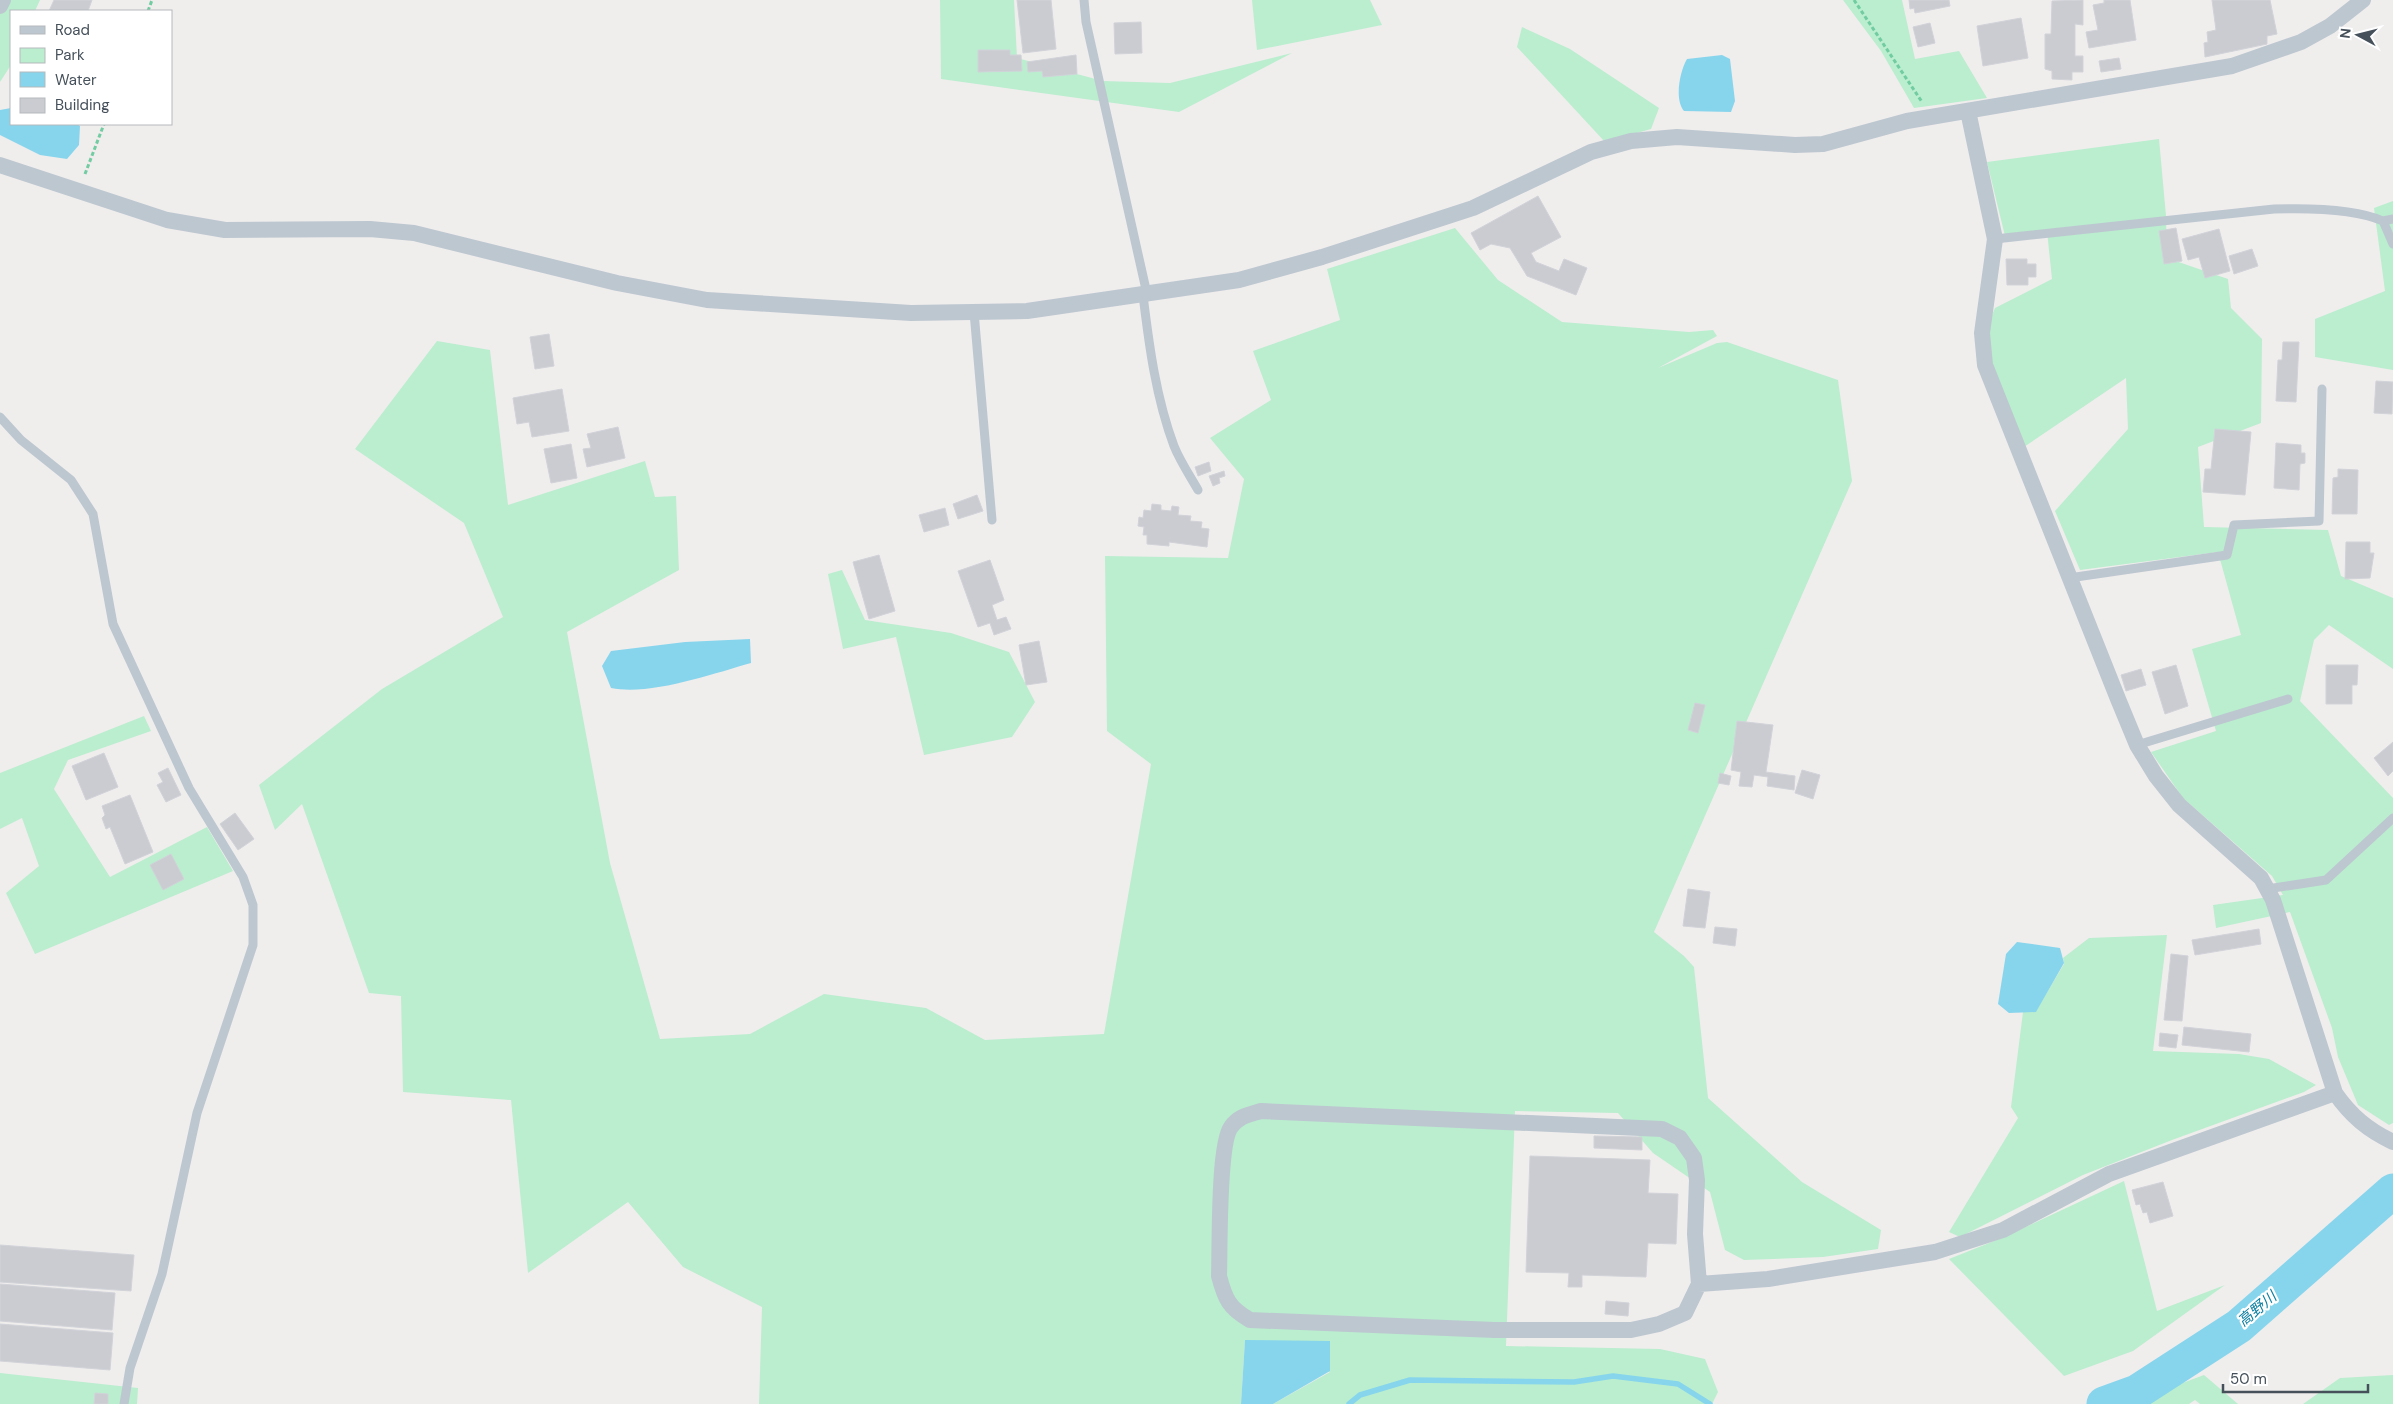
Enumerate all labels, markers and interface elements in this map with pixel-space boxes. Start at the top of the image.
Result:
legend [10,10,172,125]
north arrow [2333,10,2383,60]
text: Road [55,20,90,40]
text: N [2336,27,2355,40]
text: Park [55,45,85,65]
text: Water [55,70,97,90]
text: Building [55,95,110,115]
water label: 高野川 [2233,1286,2282,1331]
scale bar [2223,1362,2368,1394]
text: 50 m [2230,1369,2267,1389]

